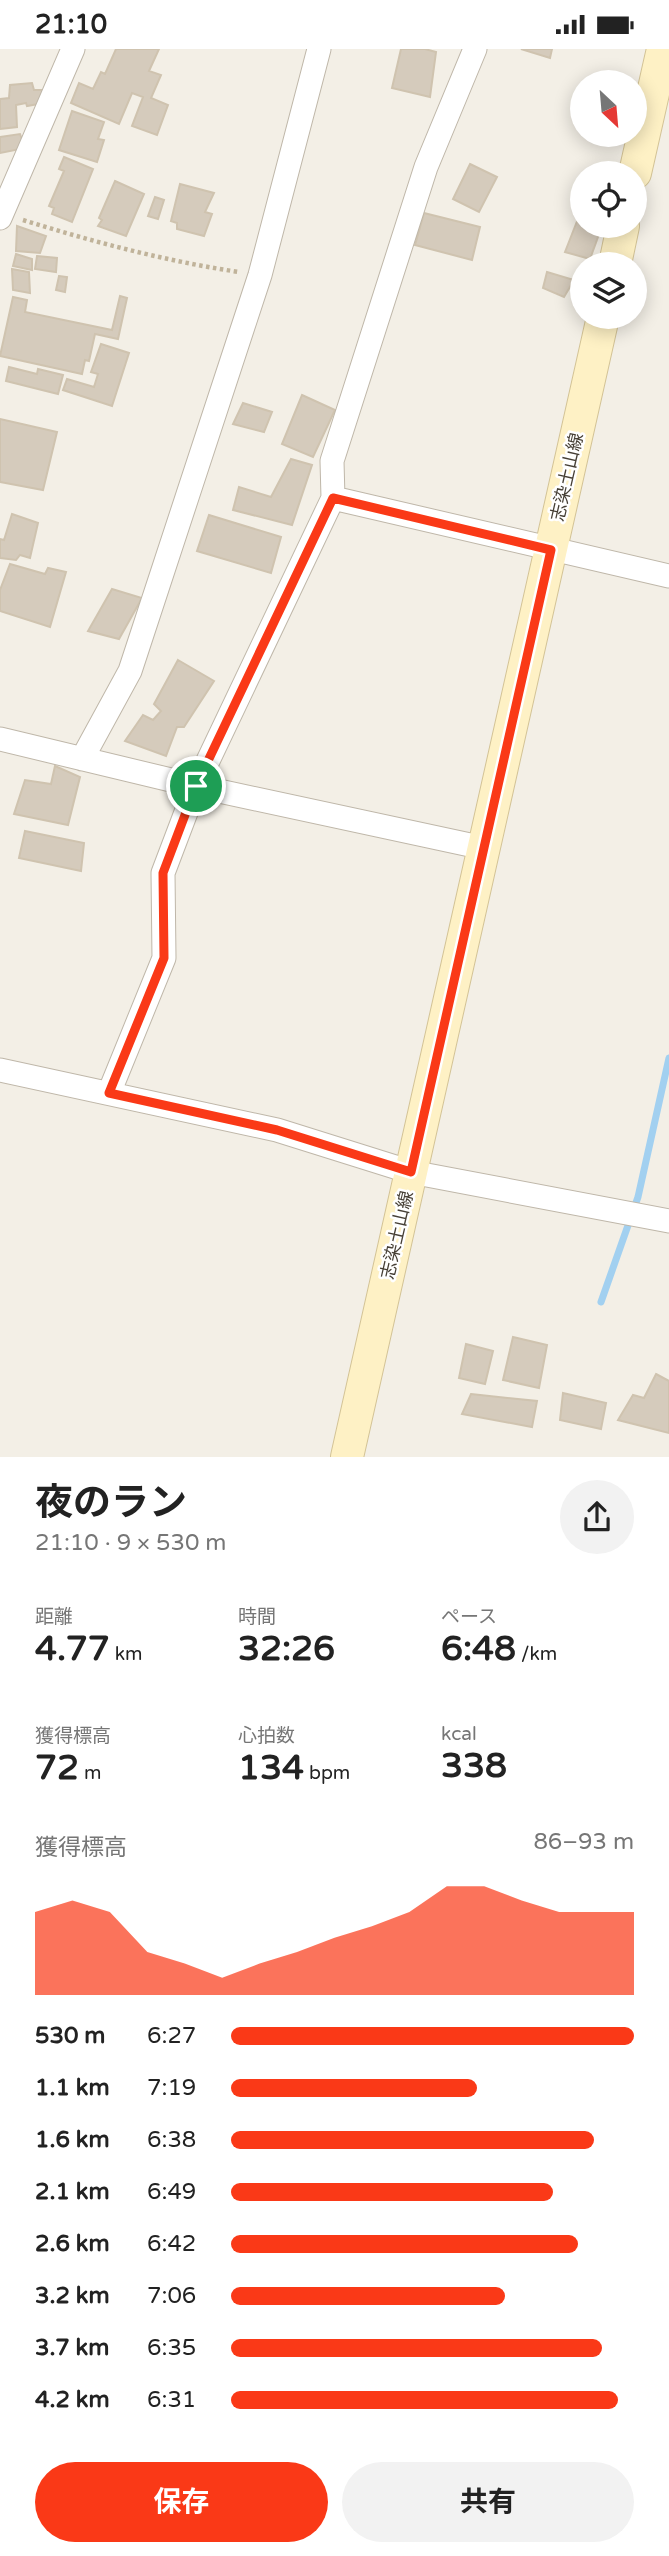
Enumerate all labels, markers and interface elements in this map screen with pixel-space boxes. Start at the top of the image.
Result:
text: 21:10 [35,9,107,40]
north arrow [570,70,648,147]
map controls [570,70,647,329]
button: locate [570,161,647,238]
button: layers [570,252,647,329]
street label: 志染土山線 [546,431,588,523]
pin [166,756,226,816]
icon: arrive [177,767,215,805]
street label: 志染土山線 [376,1189,418,1281]
text: 夜のラン [35,1480,187,1526]
button: share [560,1480,634,1554]
text: 21:10 · 9 × 530 m [35,1529,226,1557]
text: 距離 [35,1606,73,1628]
text: 時間 [238,1606,276,1628]
text: ペース [441,1606,497,1628]
text: 4.77 [35,1628,110,1670]
text: 32:26 [238,1628,335,1670]
text: 6:48 [441,1628,516,1670]
text: km [110,1643,142,1665]
text: /km [516,1643,557,1665]
text: kcal [441,1723,477,1745]
text: 獲得標高 [35,1725,111,1747]
text: 心拍数 [238,1725,295,1747]
text: 338 [441,1745,507,1787]
text: 72 [35,1747,79,1789]
text: 134 [238,1747,304,1789]
text: m [79,1762,101,1784]
text: bpm [304,1762,350,1784]
text: 86–93 m [533,1828,634,1856]
text: 獲得標高 [35,1834,127,1862]
text: 530 m [35,2022,105,2050]
text: 6:27 [147,2022,196,2050]
text: 1.1 km [35,2074,110,2102]
text: 7:19 [147,2074,196,2102]
text: 1.6 km [35,2126,110,2154]
text: 6:38 [147,2126,196,2154]
text: 2.1 km [35,2178,110,2206]
text: 6:49 [147,2178,196,2206]
text: 2.6 km [35,2230,110,2258]
text: 6:42 [147,2230,196,2258]
text: 3.2 km [35,2282,110,2310]
text: 7:06 [147,2282,196,2310]
text: 3.7 km [35,2334,109,2362]
text: 6:35 [147,2334,196,2362]
text: 4.2 km [35,2386,110,2414]
text: 6:31 [147,2386,196,2414]
button: 保存 [35,2462,328,2542]
button: 共有 [342,2462,634,2542]

